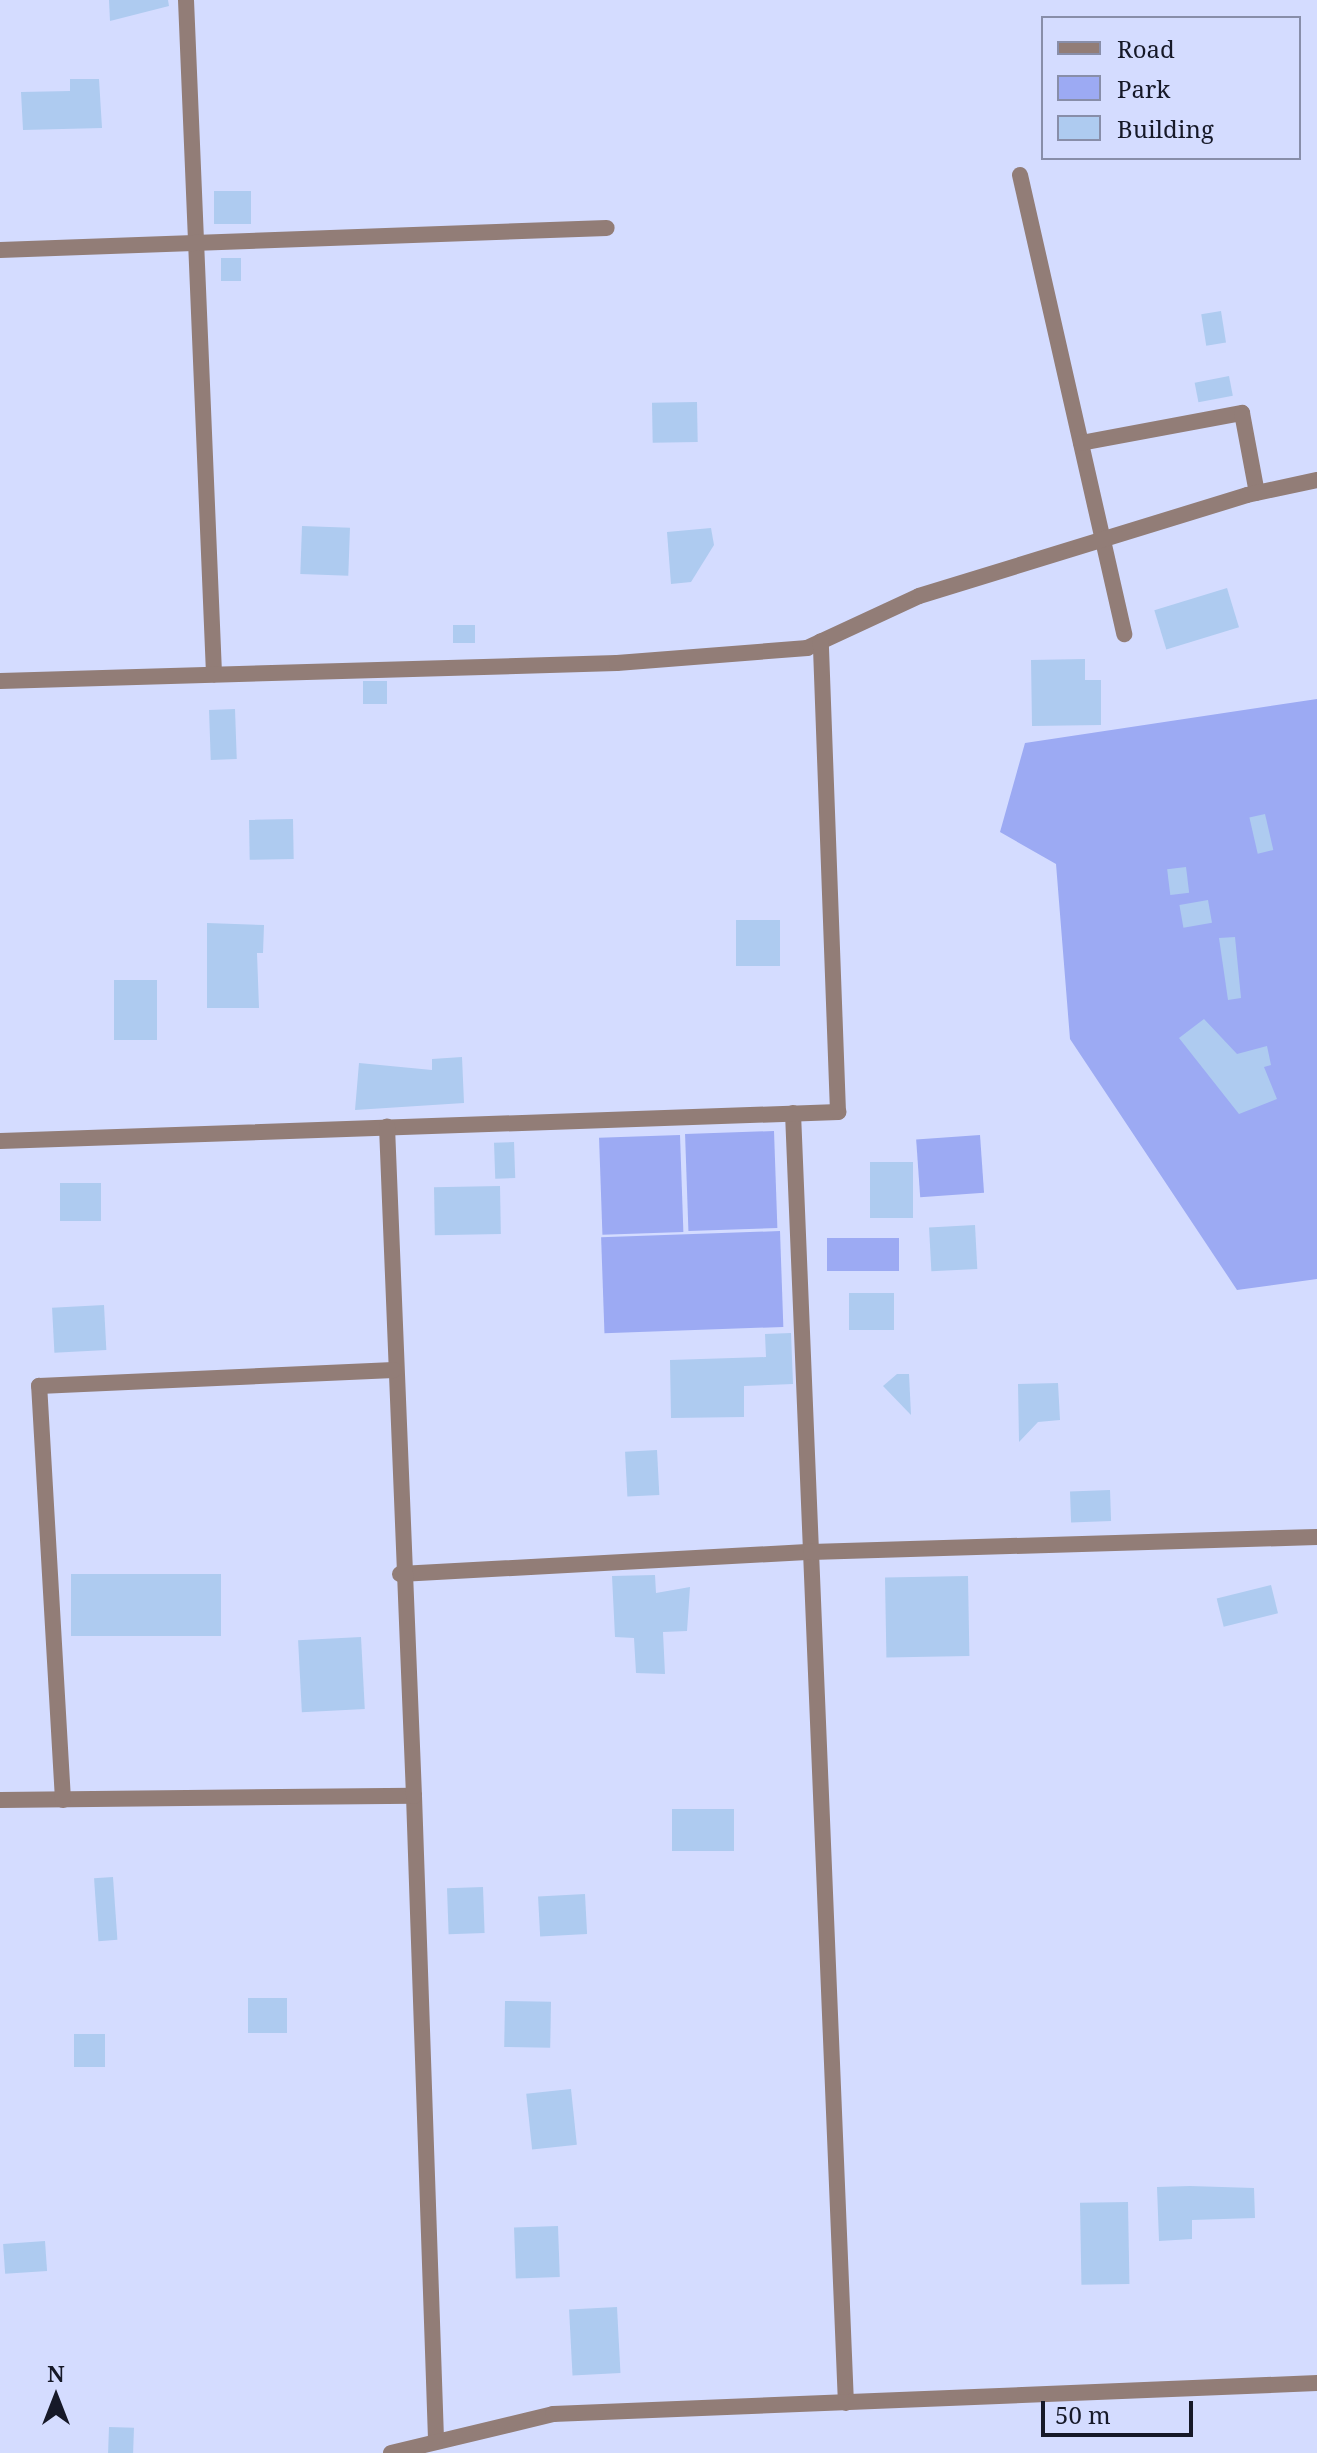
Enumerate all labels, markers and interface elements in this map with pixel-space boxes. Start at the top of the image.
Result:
legend [1041,16,1301,160]
text: Road [1117,32,1175,65]
text: Park [1117,72,1170,105]
text: Building [1117,112,1214,145]
north arrow [16,2357,96,2437]
text: N [47,2358,65,2388]
scale bar [1045,2385,1197,2435]
text: 50 m [1055,2398,1111,2431]

